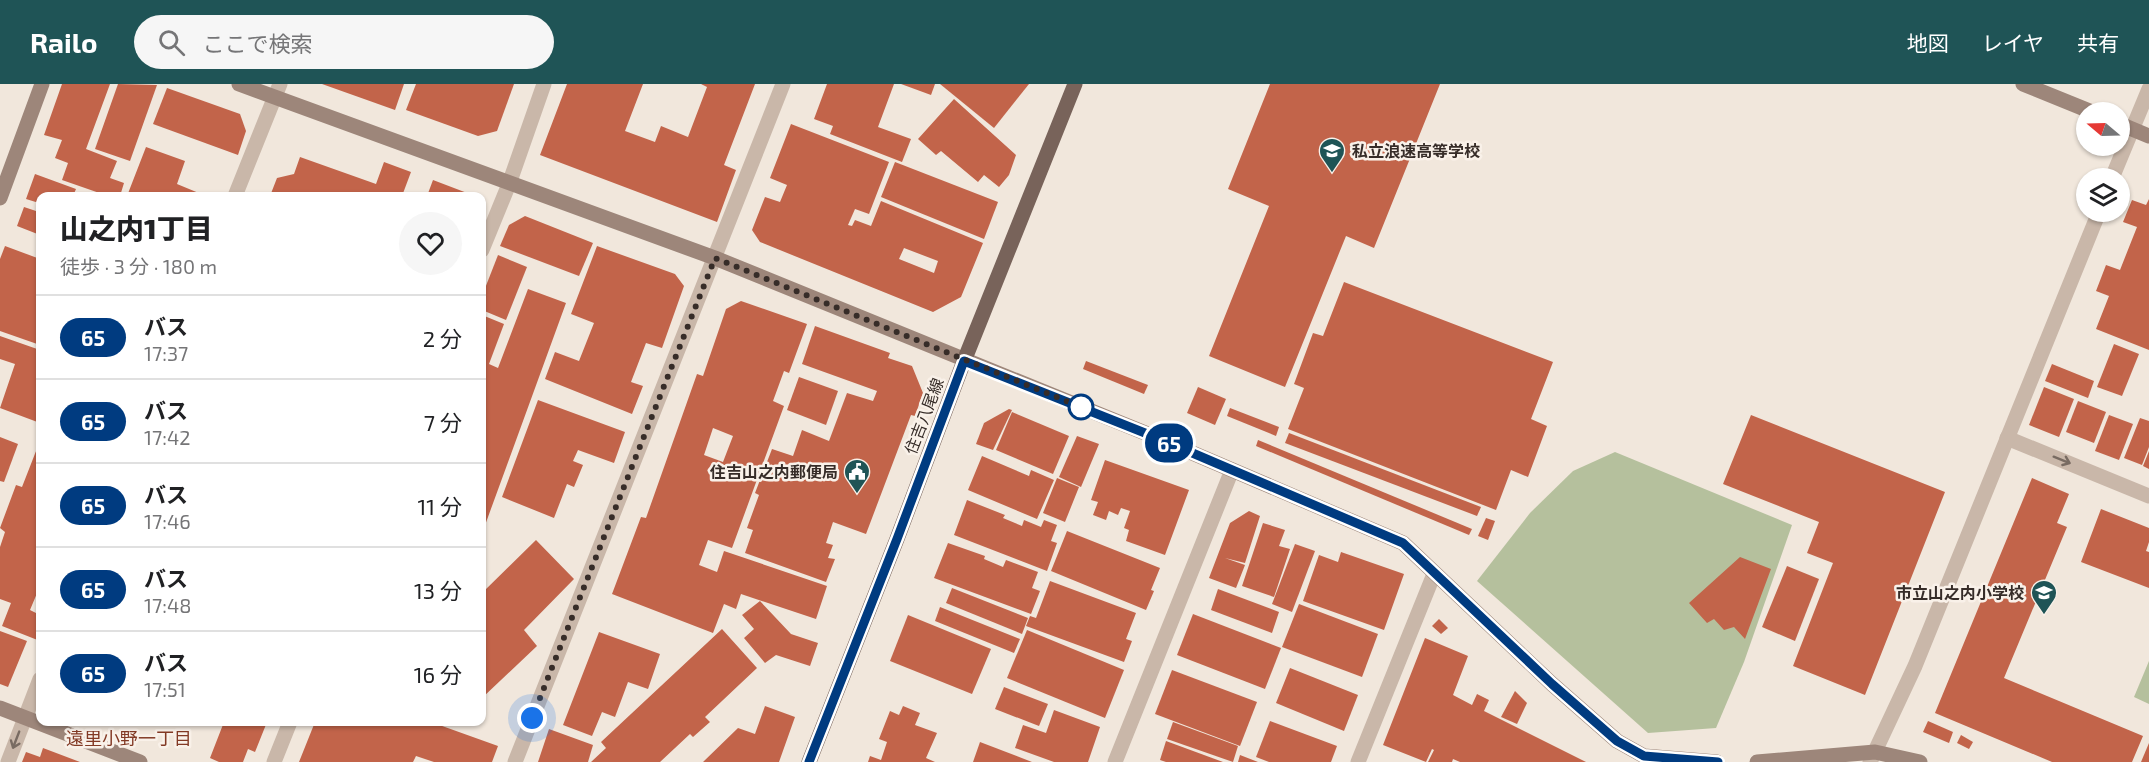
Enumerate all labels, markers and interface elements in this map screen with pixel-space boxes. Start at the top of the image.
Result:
search box [134,15,554,69]
text: Railo [30,25,98,59]
icon: search [155,26,188,59]
text: ここで検索 [203,30,313,56]
text: 地図 [1907,30,1949,55]
text: レイヤ [1982,30,2044,55]
text: 共有 [2077,30,2119,55]
north arrow [2076,102,2130,156]
map controls [2076,102,2130,222]
school or university icon: 私立浪速高等学校 [1317,136,1347,174]
place label: 私立浪速高等学校 [1352,141,1480,160]
button: layers [2076,168,2130,222]
text: 山之内1丁目 [60,211,213,245]
button: heart [399,212,462,275]
text: 徒歩 · 3 分 · 180 m [60,254,217,278]
text: バス [144,313,188,339]
text: 65 [81,325,105,350]
text: 2 分 [423,325,462,351]
text: 17:37 [144,341,188,365]
street label: 住吉八尾線 [900,375,947,457]
unlabelled marker [1068,394,1094,420]
text: バス [144,397,188,423]
text: 65 [81,409,105,434]
text: 7 分 [424,409,462,435]
line badge: 65 [1142,424,1196,462]
text: 17:42 [144,425,190,449]
text: 65 [1157,431,1181,456]
one-way arrow [2052,455,2070,466]
public building icon: 住吉山之内郵便局 [842,457,872,495]
place label: 住吉山之内郵便局 [709,462,838,481]
text: バス [144,481,188,507]
text: 65 [81,493,105,518]
text: 11 分 [418,493,462,519]
text: 17:46 [144,509,191,533]
text: バス [144,565,188,591]
text: 65 [81,577,105,602]
text: 13 分 [414,577,462,603]
school or university icon: 市立山之内小学校 [2029,578,2059,616]
place label: 市立山之内小学校 [1896,583,2024,602]
text: 17:48 [144,593,191,617]
text: バス [144,649,188,675]
text: 65 [81,661,105,686]
text: 16 分 [414,661,462,687]
text: 17:51 [144,677,186,701]
your location [517,703,547,733]
district label: 遠里小野一丁目 [66,727,192,749]
one-way arrow [10,730,21,749]

